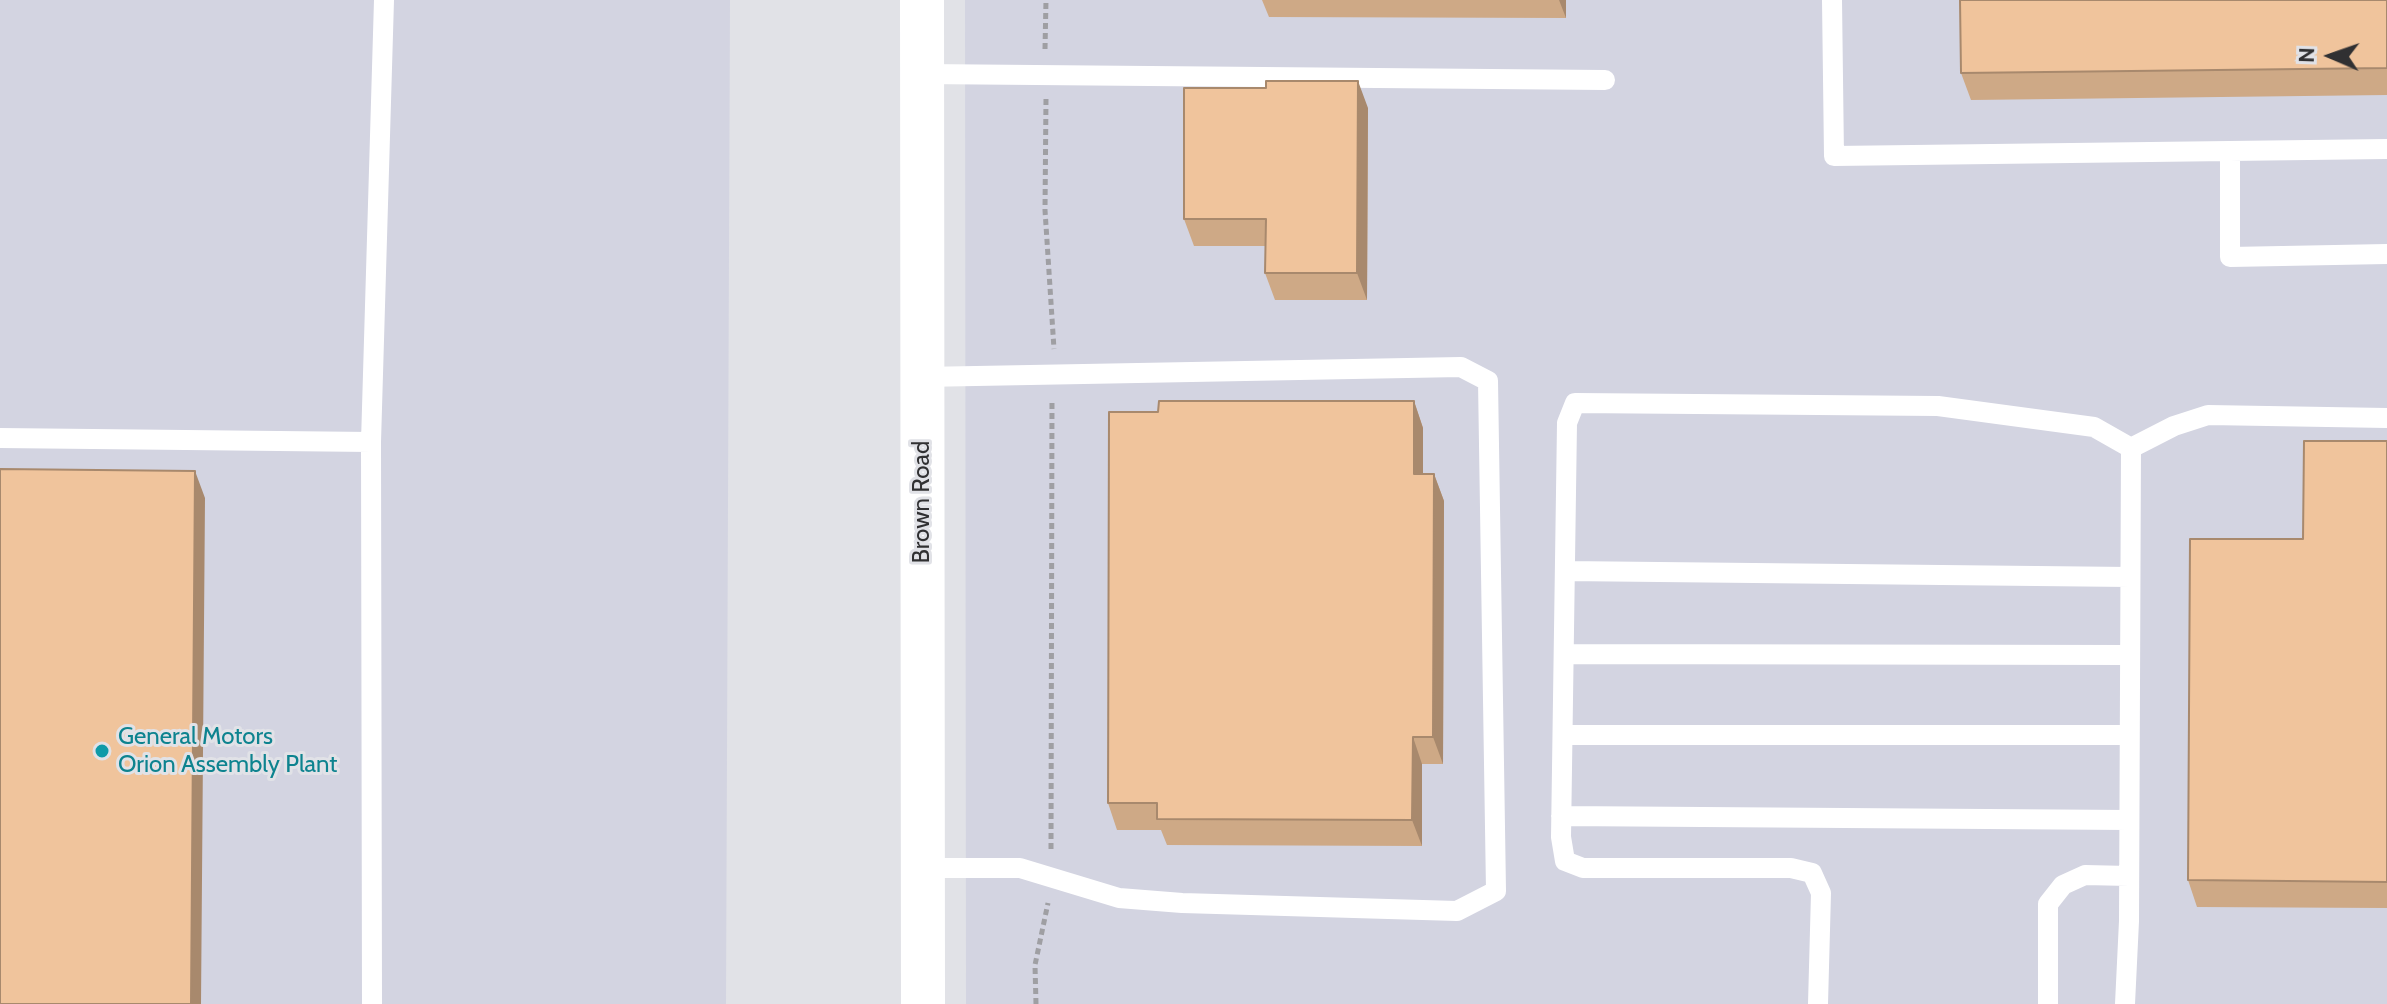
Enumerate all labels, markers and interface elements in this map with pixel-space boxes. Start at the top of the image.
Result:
north arrow [2291,16,2371,96]
text: N [2293,47,2320,63]
street label: Brown Road [908,441,936,563]
place label: General Motors Orion Assembly Plant [118,723,337,779]
marker: General Motors Orion Assembly Plant [93,742,111,760]

